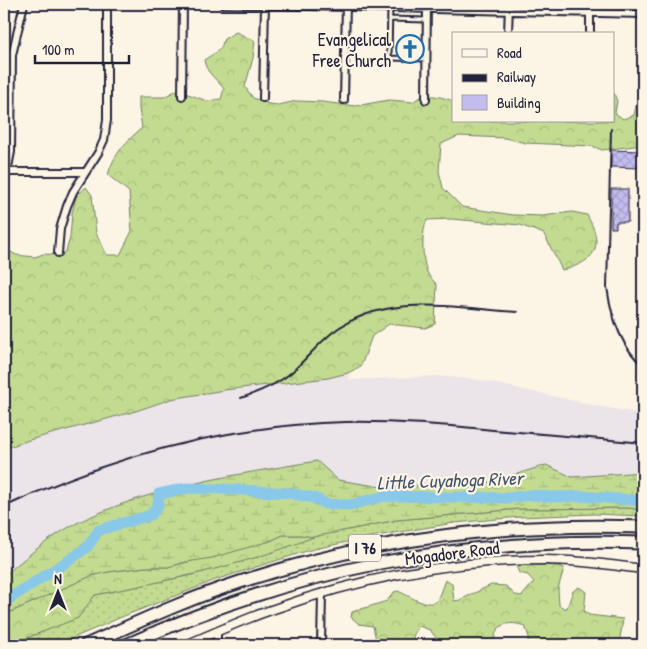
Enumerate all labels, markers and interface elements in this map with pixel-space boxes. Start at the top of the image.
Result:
place label: Evangelical Free Church [312,27,391,73]
scale bar [35,32,129,64]
legend [452,32,614,122]
church icon: Evangelical Free Church [395,34,425,64]
text: 100 m [42,39,75,60]
text: Road [497,42,522,63]
text: Railway [497,66,536,87]
text: Building [497,92,541,113]
water label: Little Cuyahoga River [377,464,526,496]
road number: I 76 [349,534,381,562]
street label: Mogadore Road [403,535,501,571]
north arrow [32,566,82,616]
text: N [54,569,62,588]

